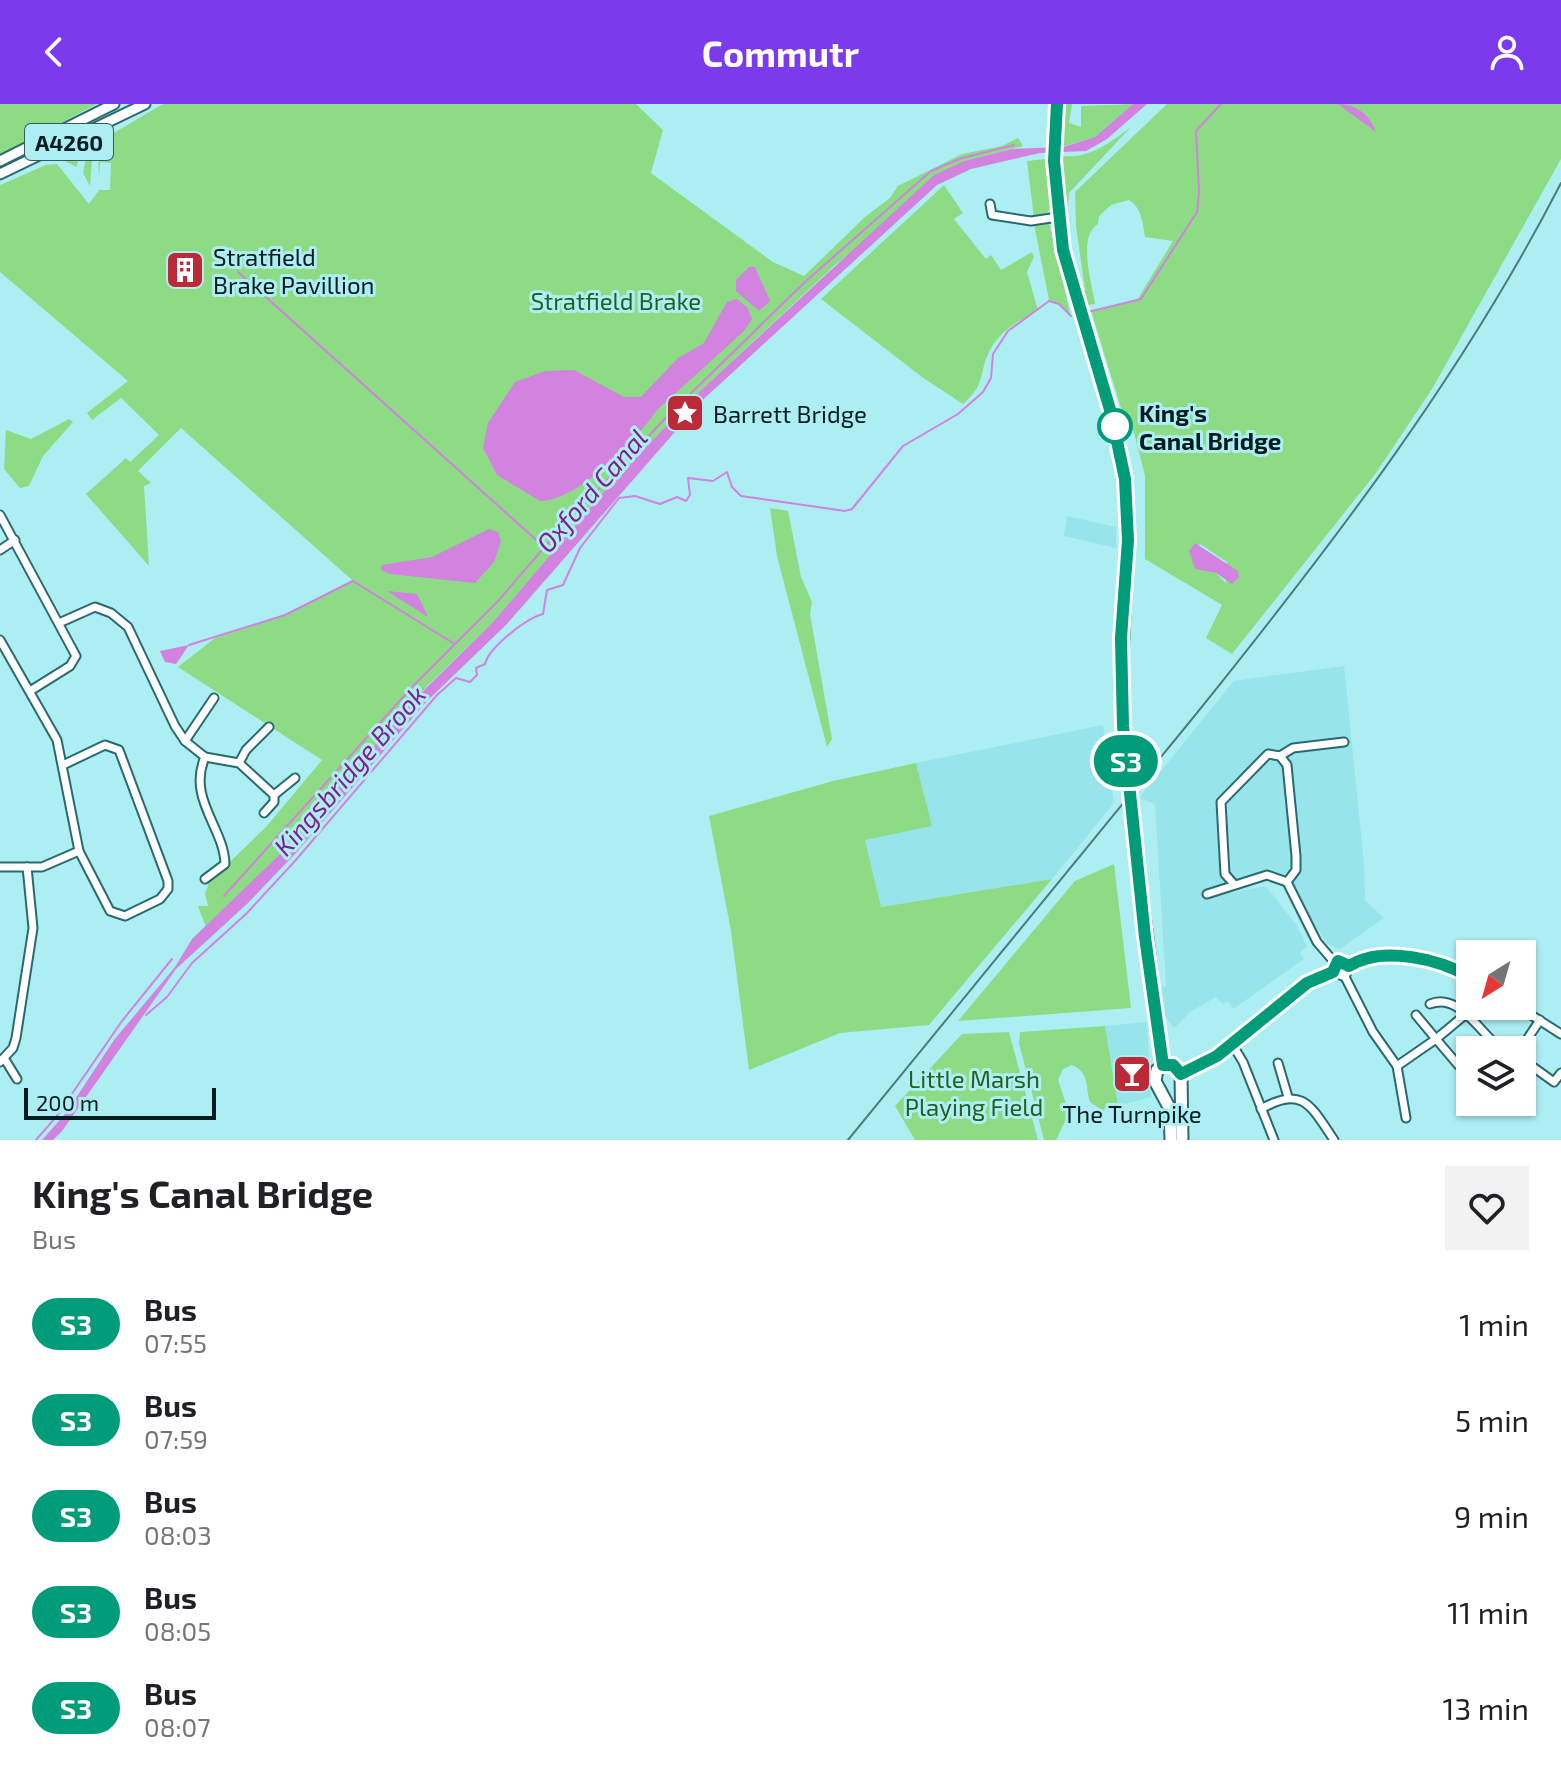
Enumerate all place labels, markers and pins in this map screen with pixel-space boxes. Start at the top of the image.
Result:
place label: Stratfield Brake Pavillion [213,242,374,299]
building icon: Stratfield Brake Pavillion [164,249,206,291]
place icon: Barrett Bridge [664,392,706,434]
place label: King's Canal Bridge [1139,398,1281,455]
place label: Barrett Bridge [713,399,867,428]
marker: King's Canal Bridge [1098,409,1132,443]
bar icon: The Turnpike [1111,1053,1153,1095]
place label: The Turnpike [1062,1099,1202,1128]

